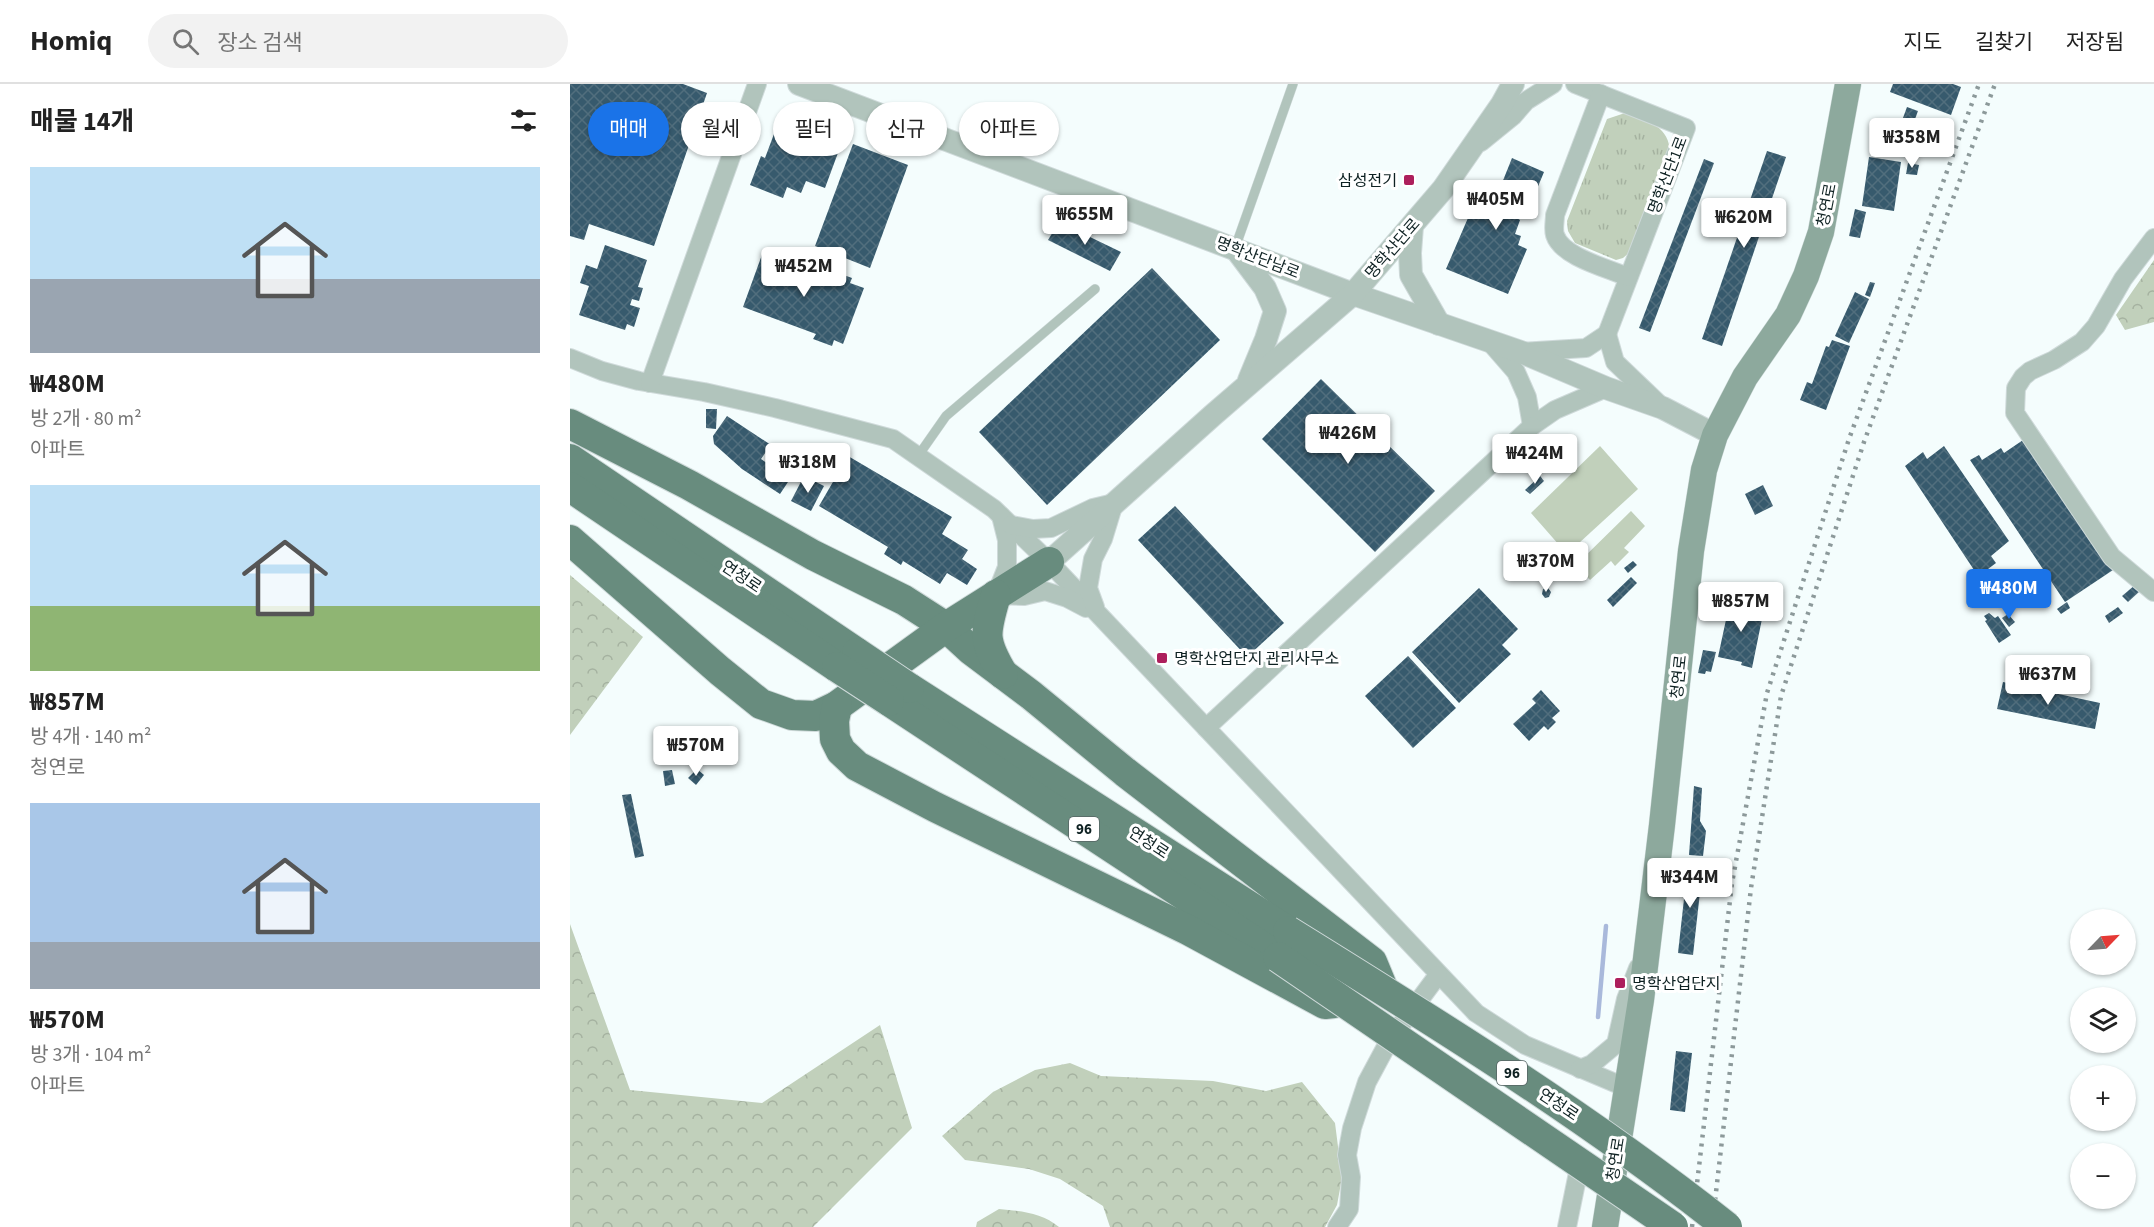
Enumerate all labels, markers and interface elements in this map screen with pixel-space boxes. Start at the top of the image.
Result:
search box [148,14,568,68]
text: Homiq [30,21,112,61]
icon: search [169,25,202,58]
text: 장소 검색 [217,27,303,59]
text: 지도 [1903,27,1942,57]
text: 길찾기 [1975,27,2033,57]
text: 저장됨 [2066,27,2124,57]
chip: 매매 [588,102,669,156]
chip: 월세 [681,102,761,156]
chip: 필터 [773,102,854,156]
chip: 신규 [866,102,947,156]
chip: 아파트 [959,102,1059,156]
text: 매물 14개 [30,103,134,140]
icon: filters [507,104,540,137]
pin: ₩358M [1870,118,1954,169]
text: ₩358M [1883,123,1941,151]
street label: 명학산단1로 [1643,133,1693,217]
place label: 삼성전기 [1338,170,1397,192]
marker: 삼성전기 [1402,173,1416,187]
pin: ₩405M [1454,180,1538,231]
street label: 청연로 [1812,181,1842,229]
text: ₩405M [1467,185,1525,213]
pin: ₩655M [1043,195,1127,246]
pin: ₩620M [1702,198,1786,249]
text: ₩655M [1056,200,1114,228]
text: ₩620M [1715,203,1773,231]
icon: home [231,206,339,314]
street label: 명학산단로 [1360,213,1425,284]
street label: 명학산단남로 [1212,232,1303,284]
pin: ₩452M [762,247,846,298]
text: ₩452M [775,252,833,280]
text: ₩480M [30,365,105,402]
text: 방 2개 · 80 m² [30,405,142,433]
pin: ₩426M [1306,414,1390,465]
text: ₩426M [1319,419,1377,447]
pin: ₩424M [1493,434,1577,485]
text: 아파트 [30,436,85,464]
text: ₩424M [1506,439,1564,467]
pin: ₩318M [766,443,850,494]
text: ₩318M [779,448,837,476]
icon: home [231,524,339,632]
pin: ₩370M [1504,542,1588,593]
text: ₩370M [1517,547,1575,575]
street label: 연청로 [717,555,766,598]
pin: ₩480M [1967,569,2051,620]
text: ₩480M [1980,574,2038,602]
pin: ₩857M [1699,582,1783,633]
text: ₩857M [1712,587,1770,615]
place label: 명학산업단지 관리사무소 [1174,648,1339,670]
marker: 명학산업단지 관리사무소 [1155,651,1169,665]
street label: 청연로 [1666,654,1692,700]
pin: ₩637M [2006,655,2090,706]
text: ₩637M [2019,660,2077,688]
text: ₩857M [30,683,105,720]
text: 방 4개 · 140 m² [30,723,151,751]
pin: ₩570M [654,726,738,777]
text: ₩570M [667,731,725,759]
text: 청연로 [30,754,85,782]
road number: 96 [1069,817,1099,841]
street label: 연청로 [1124,822,1173,864]
icon: home [231,842,339,950]
pin: ₩344M [1648,858,1732,909]
text: ₩344M [1661,863,1719,891]
north arrow [2070,909,2136,975]
map controls [2070,909,2136,1209]
place label: 명학산업단지 [1632,973,1720,995]
marker: 명학산업단지 [1613,976,1627,990]
button: layers [2070,987,2136,1053]
text: ₩570M [30,1001,105,1038]
text: 방 3개 · 104 m² [30,1041,151,1069]
road number: 96 [1497,1061,1527,1085]
button: + [2070,1065,2136,1131]
text: 아파트 [30,1072,85,1100]
street label: 연청로 [1534,1083,1583,1126]
street label: 청연로 [1602,1135,1630,1183]
button: − [2070,1143,2136,1209]

